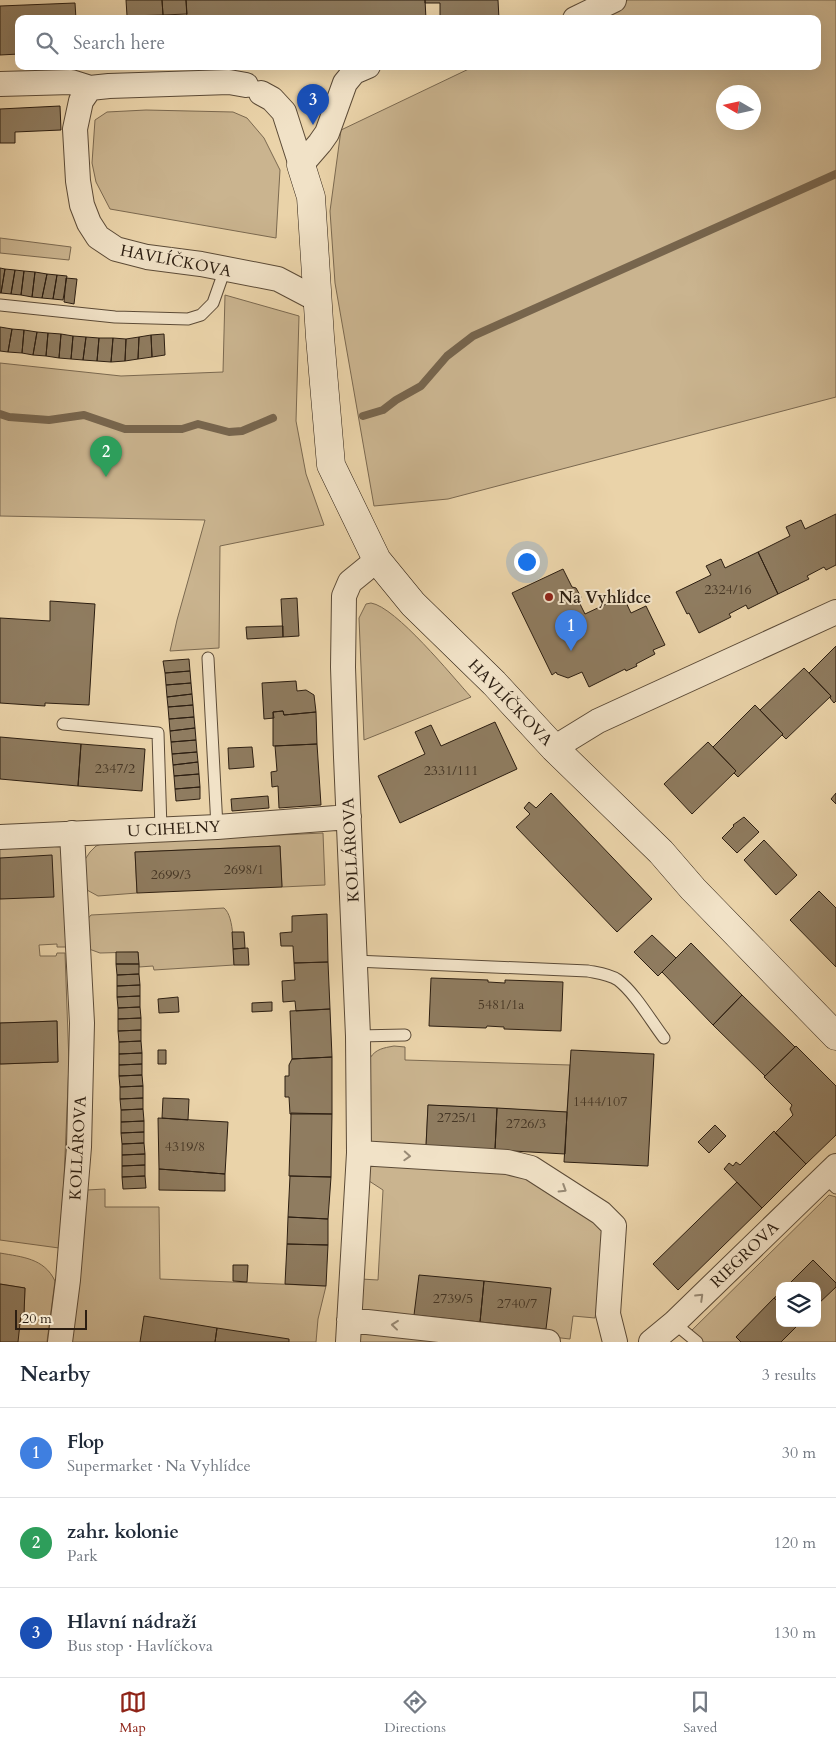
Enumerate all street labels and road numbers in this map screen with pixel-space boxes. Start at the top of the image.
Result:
street label: HAVLÍČKOVA [118,239,234,283]
street label: HAVLÍČKOVA [463,654,558,751]
street label: KOLLÁROVA [337,797,365,903]
street label: U CIHELNY [127,816,221,842]
street label: KOLLÁROVA [64,1095,92,1201]
street label: RIEGROVA [706,1216,784,1293]

